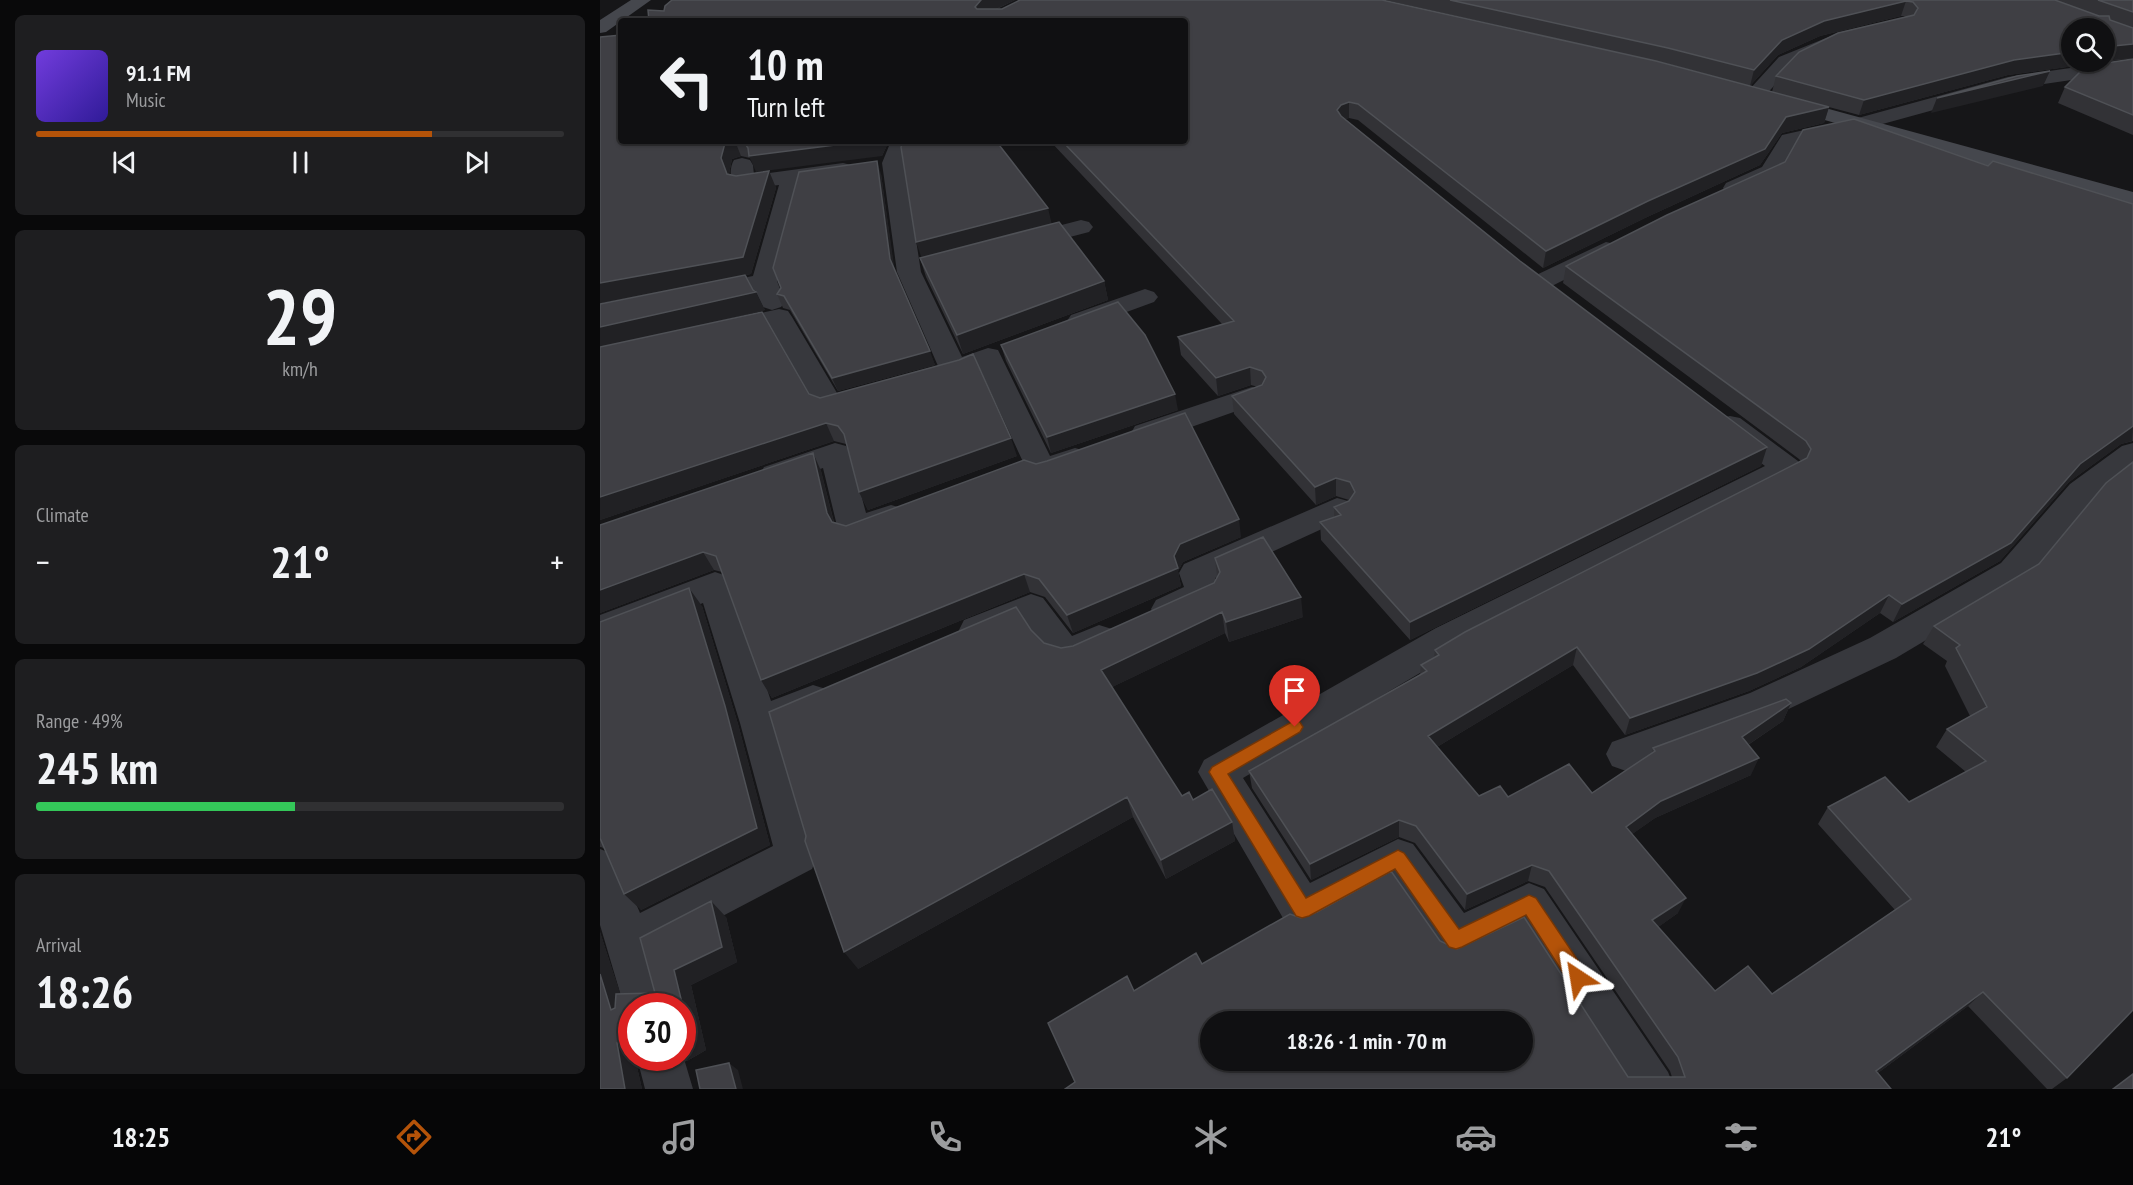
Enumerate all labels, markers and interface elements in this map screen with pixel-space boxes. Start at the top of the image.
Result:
map controls [2061,18,2115,72]
button: search [2061,18,2115,72]
text: 10 m [747,37,824,92]
icon: left [648,42,726,120]
text: 91.1 FM [126,59,191,87]
text: Music [126,87,166,113]
text: Turn left [747,90,825,124]
icon: previous [108,146,141,179]
icon: pause [284,146,317,179]
icon: next [460,146,493,179]
text: 29 [263,266,337,367]
text: km/h [282,356,318,382]
text: Climate [36,502,89,528]
text: 21° [270,532,330,590]
text: − [36,540,50,583]
text: + [550,540,564,583]
pin [1269,665,1320,727]
icon: arrive [1278,674,1311,707]
text: Range · 49% [36,708,123,734]
text: 245 km [36,738,158,796]
text: Arrival [36,932,81,958]
position arrow [1546,946,1610,1010]
text: 18:26 [36,962,133,1020]
speed limit sign: 30 [618,993,696,1071]
text: 18:26 · 1 min · 70 m [1287,1027,1446,1055]
icon: directions [393,1116,435,1158]
icon: music [659,1116,701,1158]
icon: phone [924,1116,966,1158]
icon: climate [1190,1116,1232,1158]
icon: car [1455,1116,1497,1158]
icon: filters [1720,1116,1762,1158]
text: 18:25 [112,1120,170,1154]
text: 21° [1986,1120,2021,1154]

